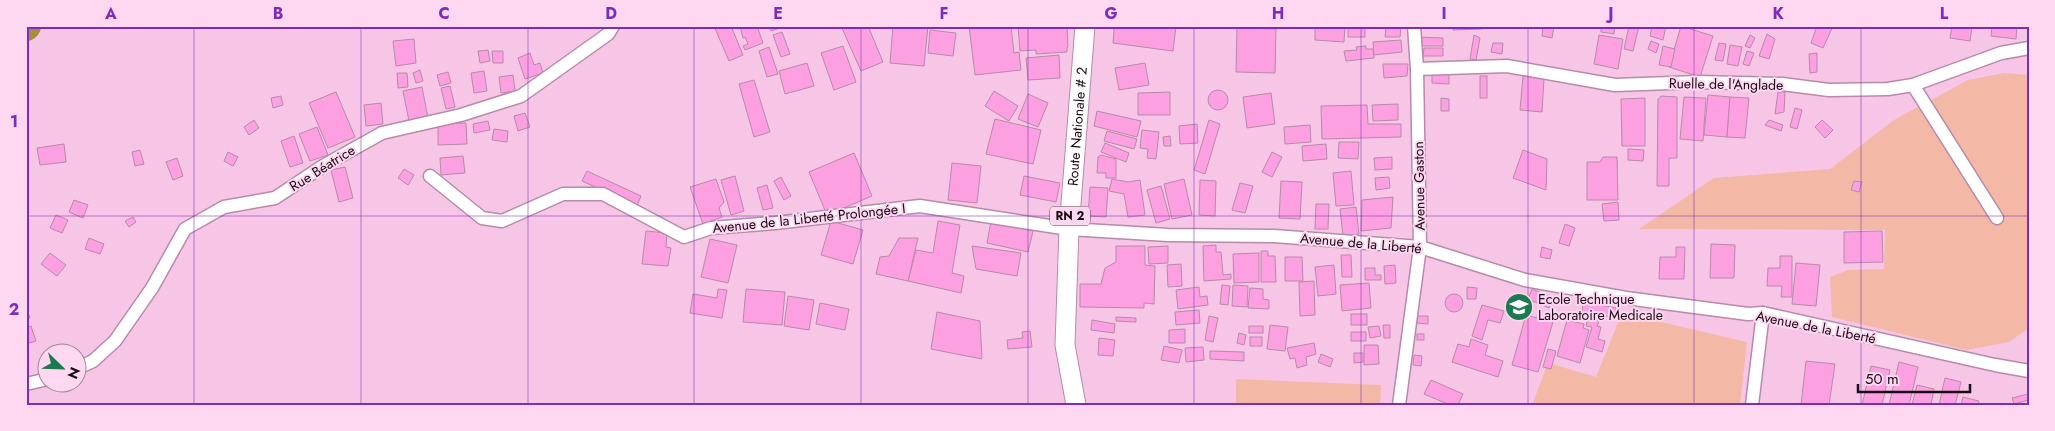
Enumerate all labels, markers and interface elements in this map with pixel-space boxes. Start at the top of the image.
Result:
text: A [104,2,117,25]
text: B [273,2,283,25]
text: C [438,2,450,25]
text: D [605,2,617,25]
text: E [773,2,783,25]
text: F [940,2,948,25]
text: G [1104,2,1118,25]
text: H [1272,2,1284,25]
text: I [1441,2,1447,25]
text: J [1605,2,1614,25]
text: K [1772,2,1784,25]
text: L [1940,2,1949,25]
street label: Route Nationale # 2 [1062,66,1092,187]
street label: Ruelle de l'Anglade [1669,73,1783,95]
text: 1 [10,110,18,133]
street label: Rue Béatrice [285,140,359,196]
street label: Avenue Gaston [1408,141,1430,231]
street label: Avenue de la Liberté Prolongée I [712,198,906,238]
road number: RN 2 [1050,207,1090,226]
street label: Avenue de la Liberté [1299,228,1423,258]
place label: Ecole Technique Laboratoire Medicale [1538,289,1663,325]
school or university icon: Ecole Technique Laboratoire Medicale [1504,292,1534,322]
text: 2 [9,298,19,321]
street label: Avenue de la Liberté [1754,306,1878,348]
north arrow [38,344,88,394]
scale bar [1858,361,1970,393]
text: N [63,364,85,382]
text: 50 m [1865,368,1899,390]

